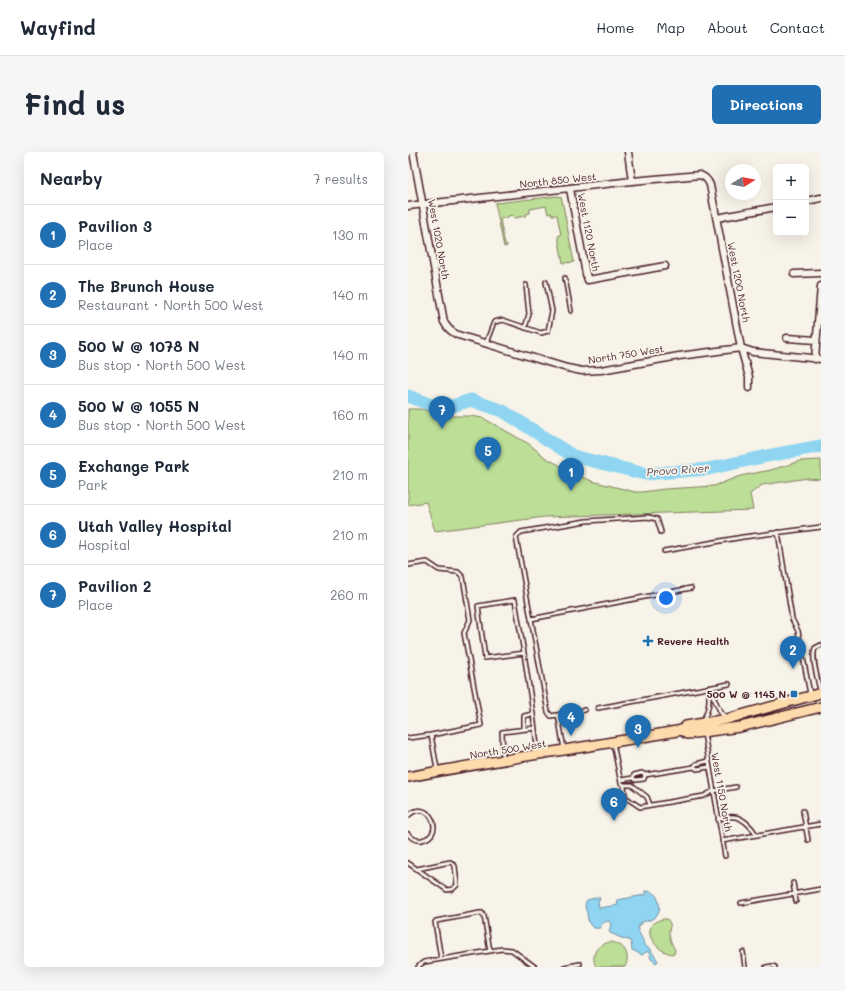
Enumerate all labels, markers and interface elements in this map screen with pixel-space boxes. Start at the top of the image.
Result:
text: Wayfind [20,15,96,40]
text: Home [596,18,634,37]
text: Map [656,18,685,37]
text: About [707,18,748,37]
text: Contact [770,18,825,37]
button: Directions [712,85,821,124]
text: Find us [24,86,125,122]
north arrow [725,164,761,200]
map controls [773,164,809,236]
button: + [773,164,809,200]
text: Nearby [40,167,102,189]
street label: North 850 West [519,169,597,191]
text: 7 results [313,170,368,187]
street label: West 1120 North [575,192,604,273]
street label: West 1020 North [425,198,453,281]
button: − [773,200,809,236]
text: Pavilion 3 [78,216,152,236]
text: 1 [50,226,56,243]
text: 130 m [332,226,368,243]
text: Place [78,236,113,253]
street label: West 1200 North [724,241,754,324]
text: The Brunch House [78,276,214,296]
text: 2 [49,286,57,303]
text: 140 m [332,286,368,303]
text: Restaurant · North 500 West [78,296,263,313]
text: 500 W @ 1078 N [78,336,199,356]
street label: North 750 West [587,341,665,367]
text: 3 [49,346,57,363]
text: 140 m [332,346,368,363]
text: Bus stop · North 500 West [78,356,246,373]
text: 500 W @ 1055 N [78,396,199,416]
pin: 7 [429,396,455,429]
text: 4 [49,406,57,423]
text: 160 m [332,406,368,423]
text: Bus stop · North 500 West [78,416,246,433]
pin: 5 [475,437,501,470]
text: Exchange Park [78,456,190,476]
pin: 1 [558,458,584,491]
water label: Provo River [646,460,710,479]
text: 5 [49,466,57,483]
text: 210 m [332,466,368,483]
text: Park [78,476,107,493]
text: Utah Valley Hospital [78,516,231,536]
text: 6 [49,526,57,543]
text: 210 m [332,526,368,543]
text: Hospital [78,536,130,553]
text: Pavilion 2 [78,576,151,596]
text: 7 [49,586,57,603]
text: 260 m [330,586,368,603]
your location [656,588,676,608]
text: Place [78,596,113,613]
place label: Revere Health [657,634,729,648]
marker: Revere Health [642,635,654,647]
pin: 2 [780,636,806,669]
place label: 500 W @ 1145 N [707,687,786,701]
marker: 500 W @ 1145 N [789,689,799,699]
pin: 4 [558,703,584,736]
pin: 3 [625,715,651,748]
street label: North 500 West [469,736,547,762]
street label: West 1150 North [708,751,736,833]
pin: 6 [601,788,627,821]

